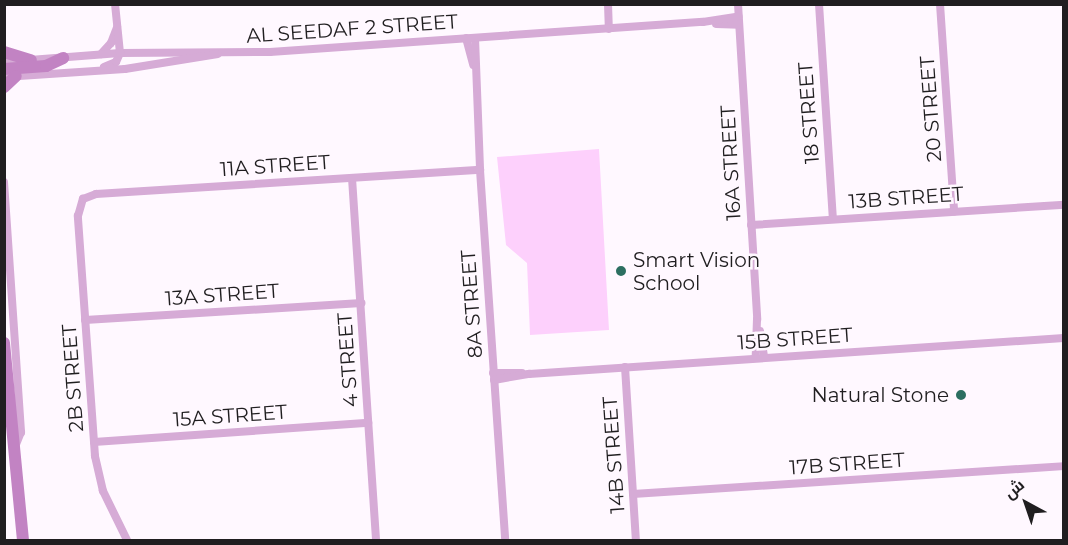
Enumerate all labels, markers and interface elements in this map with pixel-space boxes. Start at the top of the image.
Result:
street label: AL SEEDAF 2 STREET [245,10,459,48]
street label: 20 STREET [915,55,947,163]
street label: 18 STREET [793,62,825,164]
street label: 16A STREET [716,105,746,221]
street label: 11A STREET [219,150,331,182]
street label: 13B STREET [848,182,964,214]
place label: Smart Vision School [633,248,760,295]
street label: 8A STREET [456,249,488,359]
marker: Smart Vision School [614,264,628,278]
street label: 13A STREET [164,279,280,311]
street label: 4 STREET [333,312,363,408]
street label: 2B STREET [57,323,89,433]
street label: 15B STREET [737,323,853,355]
place label: Natural Stone [812,383,949,407]
marker: Natural Stone [954,388,968,402]
street label: 14B STREET [598,396,630,514]
street label: 15A STREET [172,400,288,432]
street label: 17B STREET [789,448,905,480]
north arrow [996,473,1056,533]
text: ش [1000,475,1028,503]

